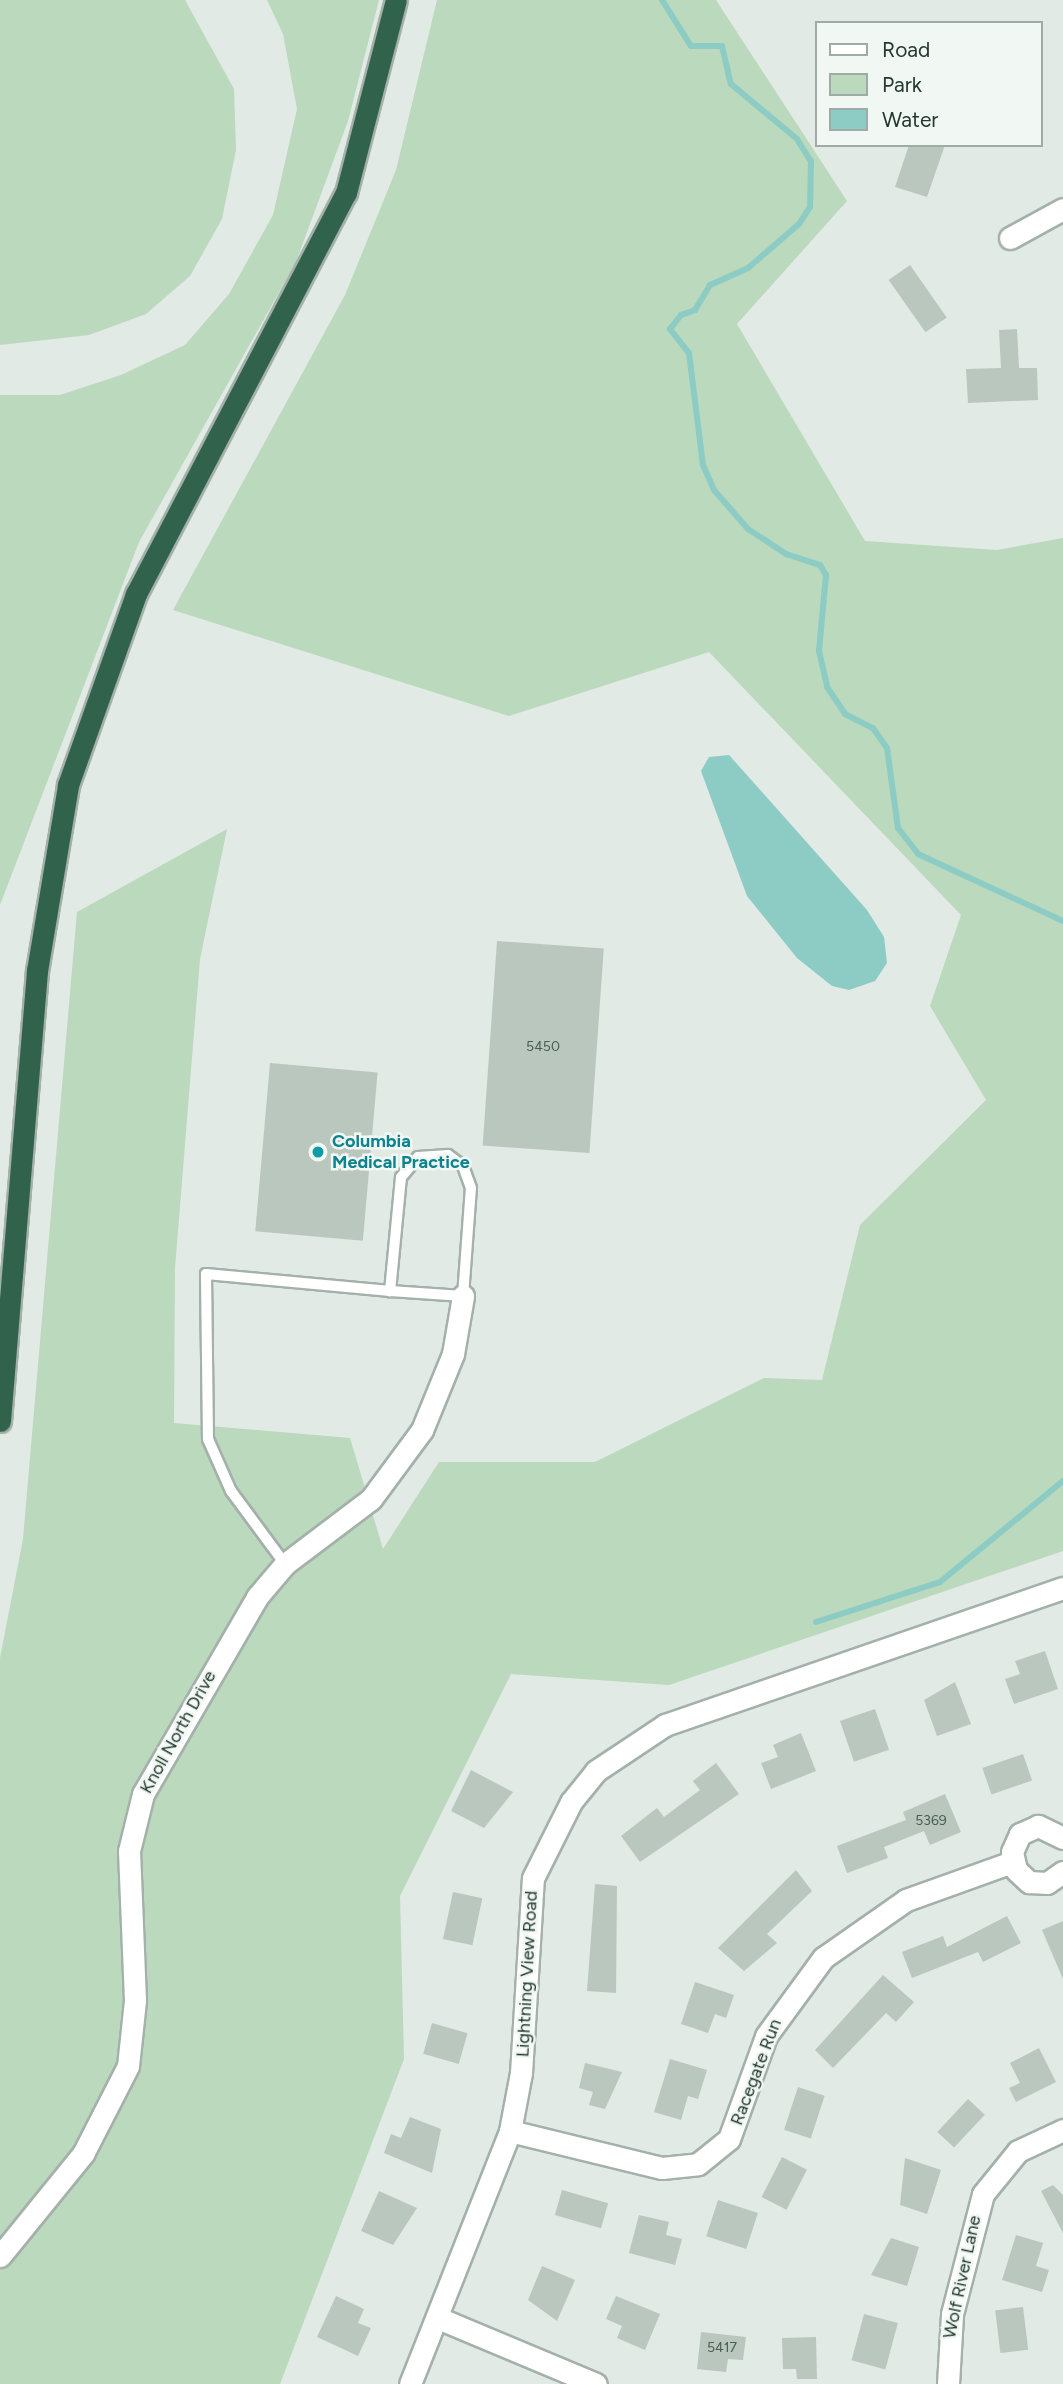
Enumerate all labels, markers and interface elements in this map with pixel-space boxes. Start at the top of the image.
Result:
legend [814,21,1042,147]
text: Road [882,37,930,62]
text: Park [882,72,922,97]
text: Water [882,107,938,132]
house number: 5450 [526,1039,560,1055]
place label: Columbia Medical Practice [332,1131,470,1174]
marker: Columbia Medical Practice [310,1144,326,1160]
street label: Knoll North Drive [135,1667,221,1797]
house number: 5369 [915,1813,947,1829]
street label: Lightning View Road [512,1890,542,2058]
street label: Racegate Run [726,2016,786,2128]
street label: Wolf River Lane [938,2213,986,2341]
house number: 5417 [707,2340,737,2356]

